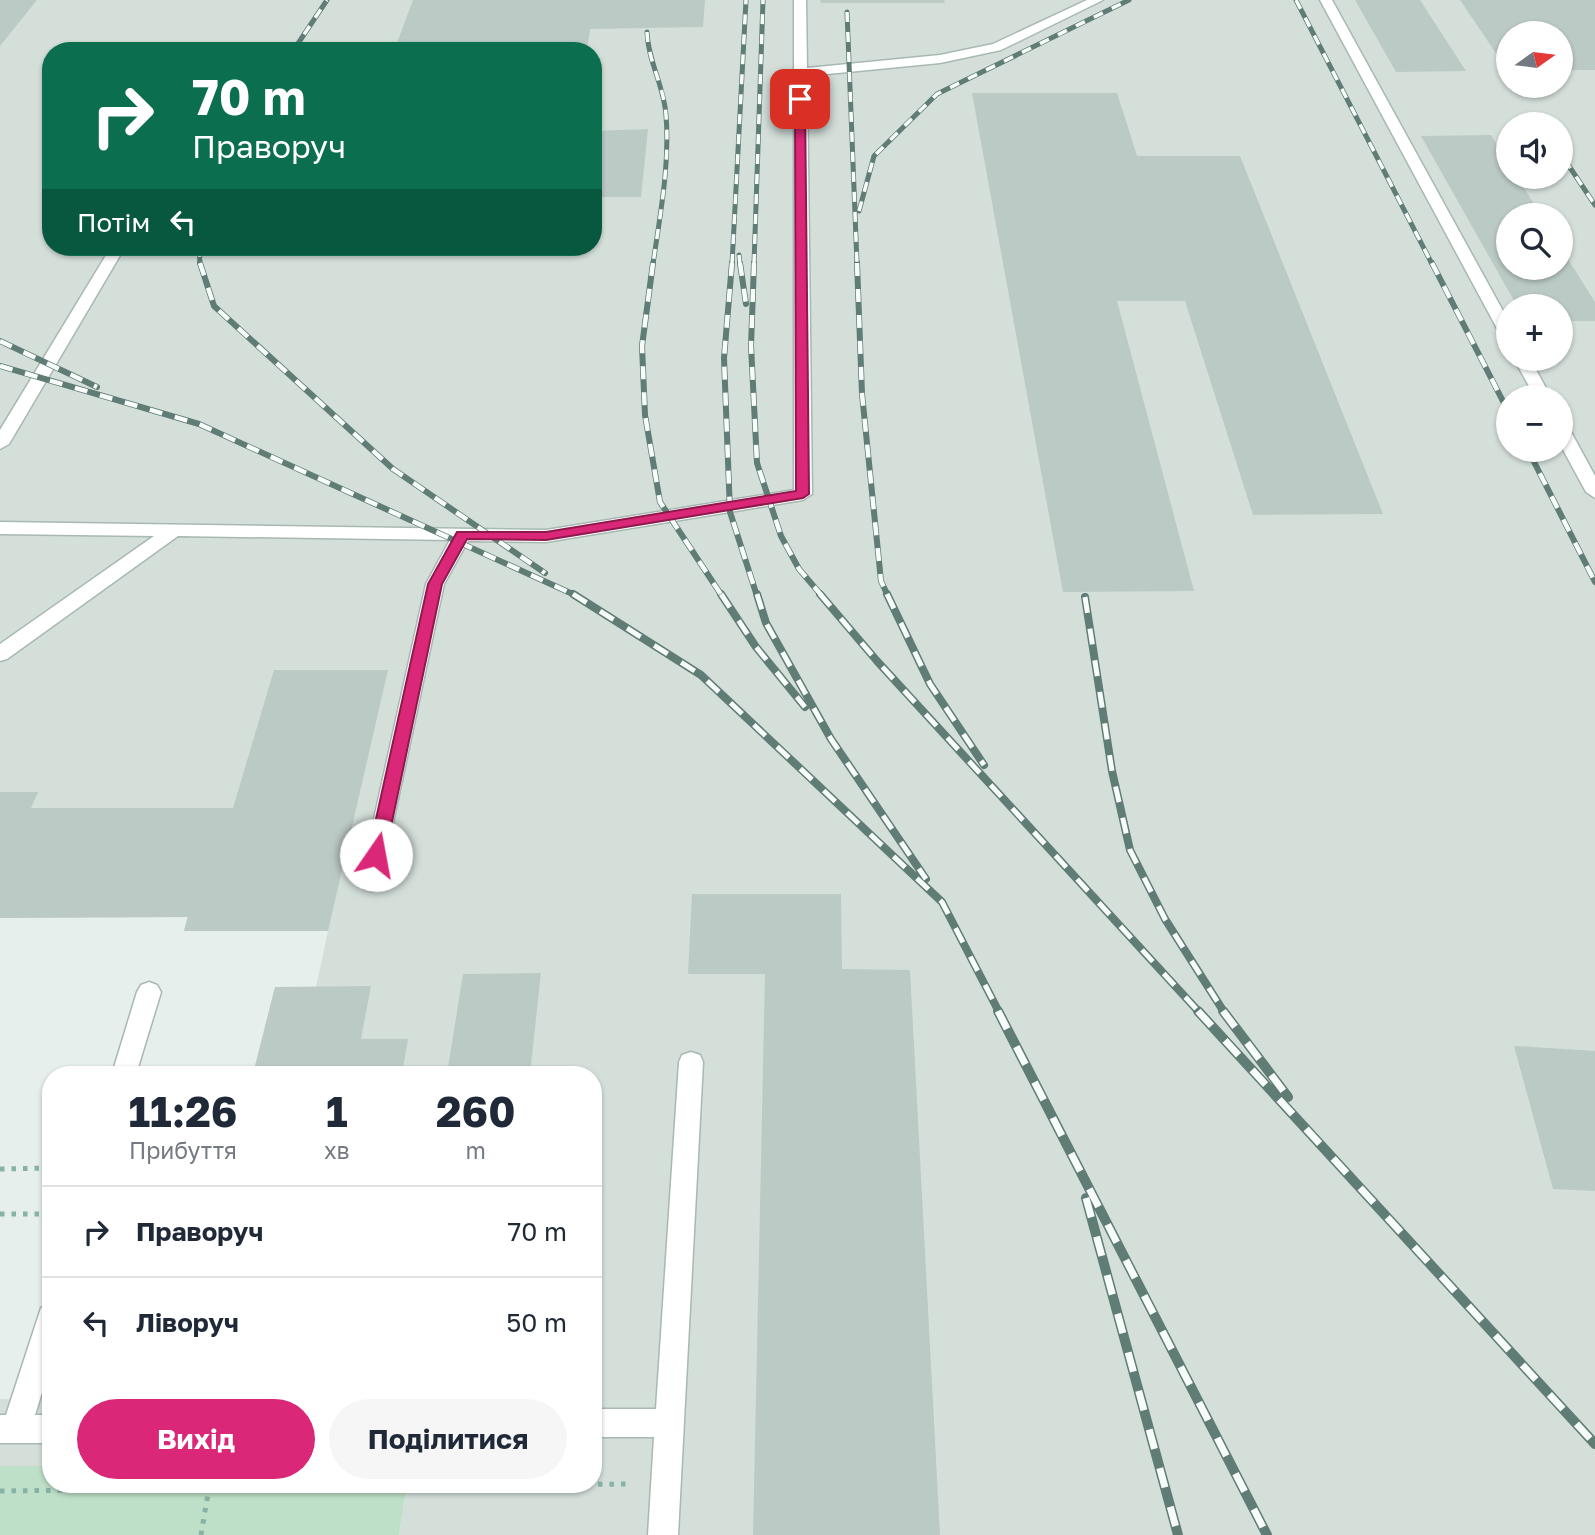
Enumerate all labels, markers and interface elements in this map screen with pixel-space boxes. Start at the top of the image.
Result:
north arrow [1496,21,1573,98]
map controls [1496,21,1573,462]
text: 70 m [192,67,306,126]
pin [770,69,830,129]
icon: right [77,70,168,161]
icon: arrive [781,80,819,118]
button: sound [1496,112,1573,189]
text: Праворуч [192,127,346,165]
icon: left [164,203,202,241]
button: search [1496,203,1573,280]
text: Потім [77,207,150,238]
button: + [1496,294,1573,371]
button: − [1496,385,1573,462]
position arrow [339,818,413,892]
text: 11:26 [128,1086,237,1136]
text: 1 [326,1086,348,1136]
text: 260 [436,1086,516,1136]
text: Прибуття [129,1136,237,1164]
text: хв [324,1136,350,1164]
text: m [466,1136,486,1164]
icon: right [77,1213,115,1251]
text: Праворуч [136,1216,264,1247]
text: 70 m [508,1216,567,1247]
icon: left [77,1304,115,1342]
text: Ліворуч [136,1307,239,1338]
text: 50 m [506,1307,567,1338]
button: Вихід [77,1399,315,1479]
button: Поділитися [329,1399,567,1479]

